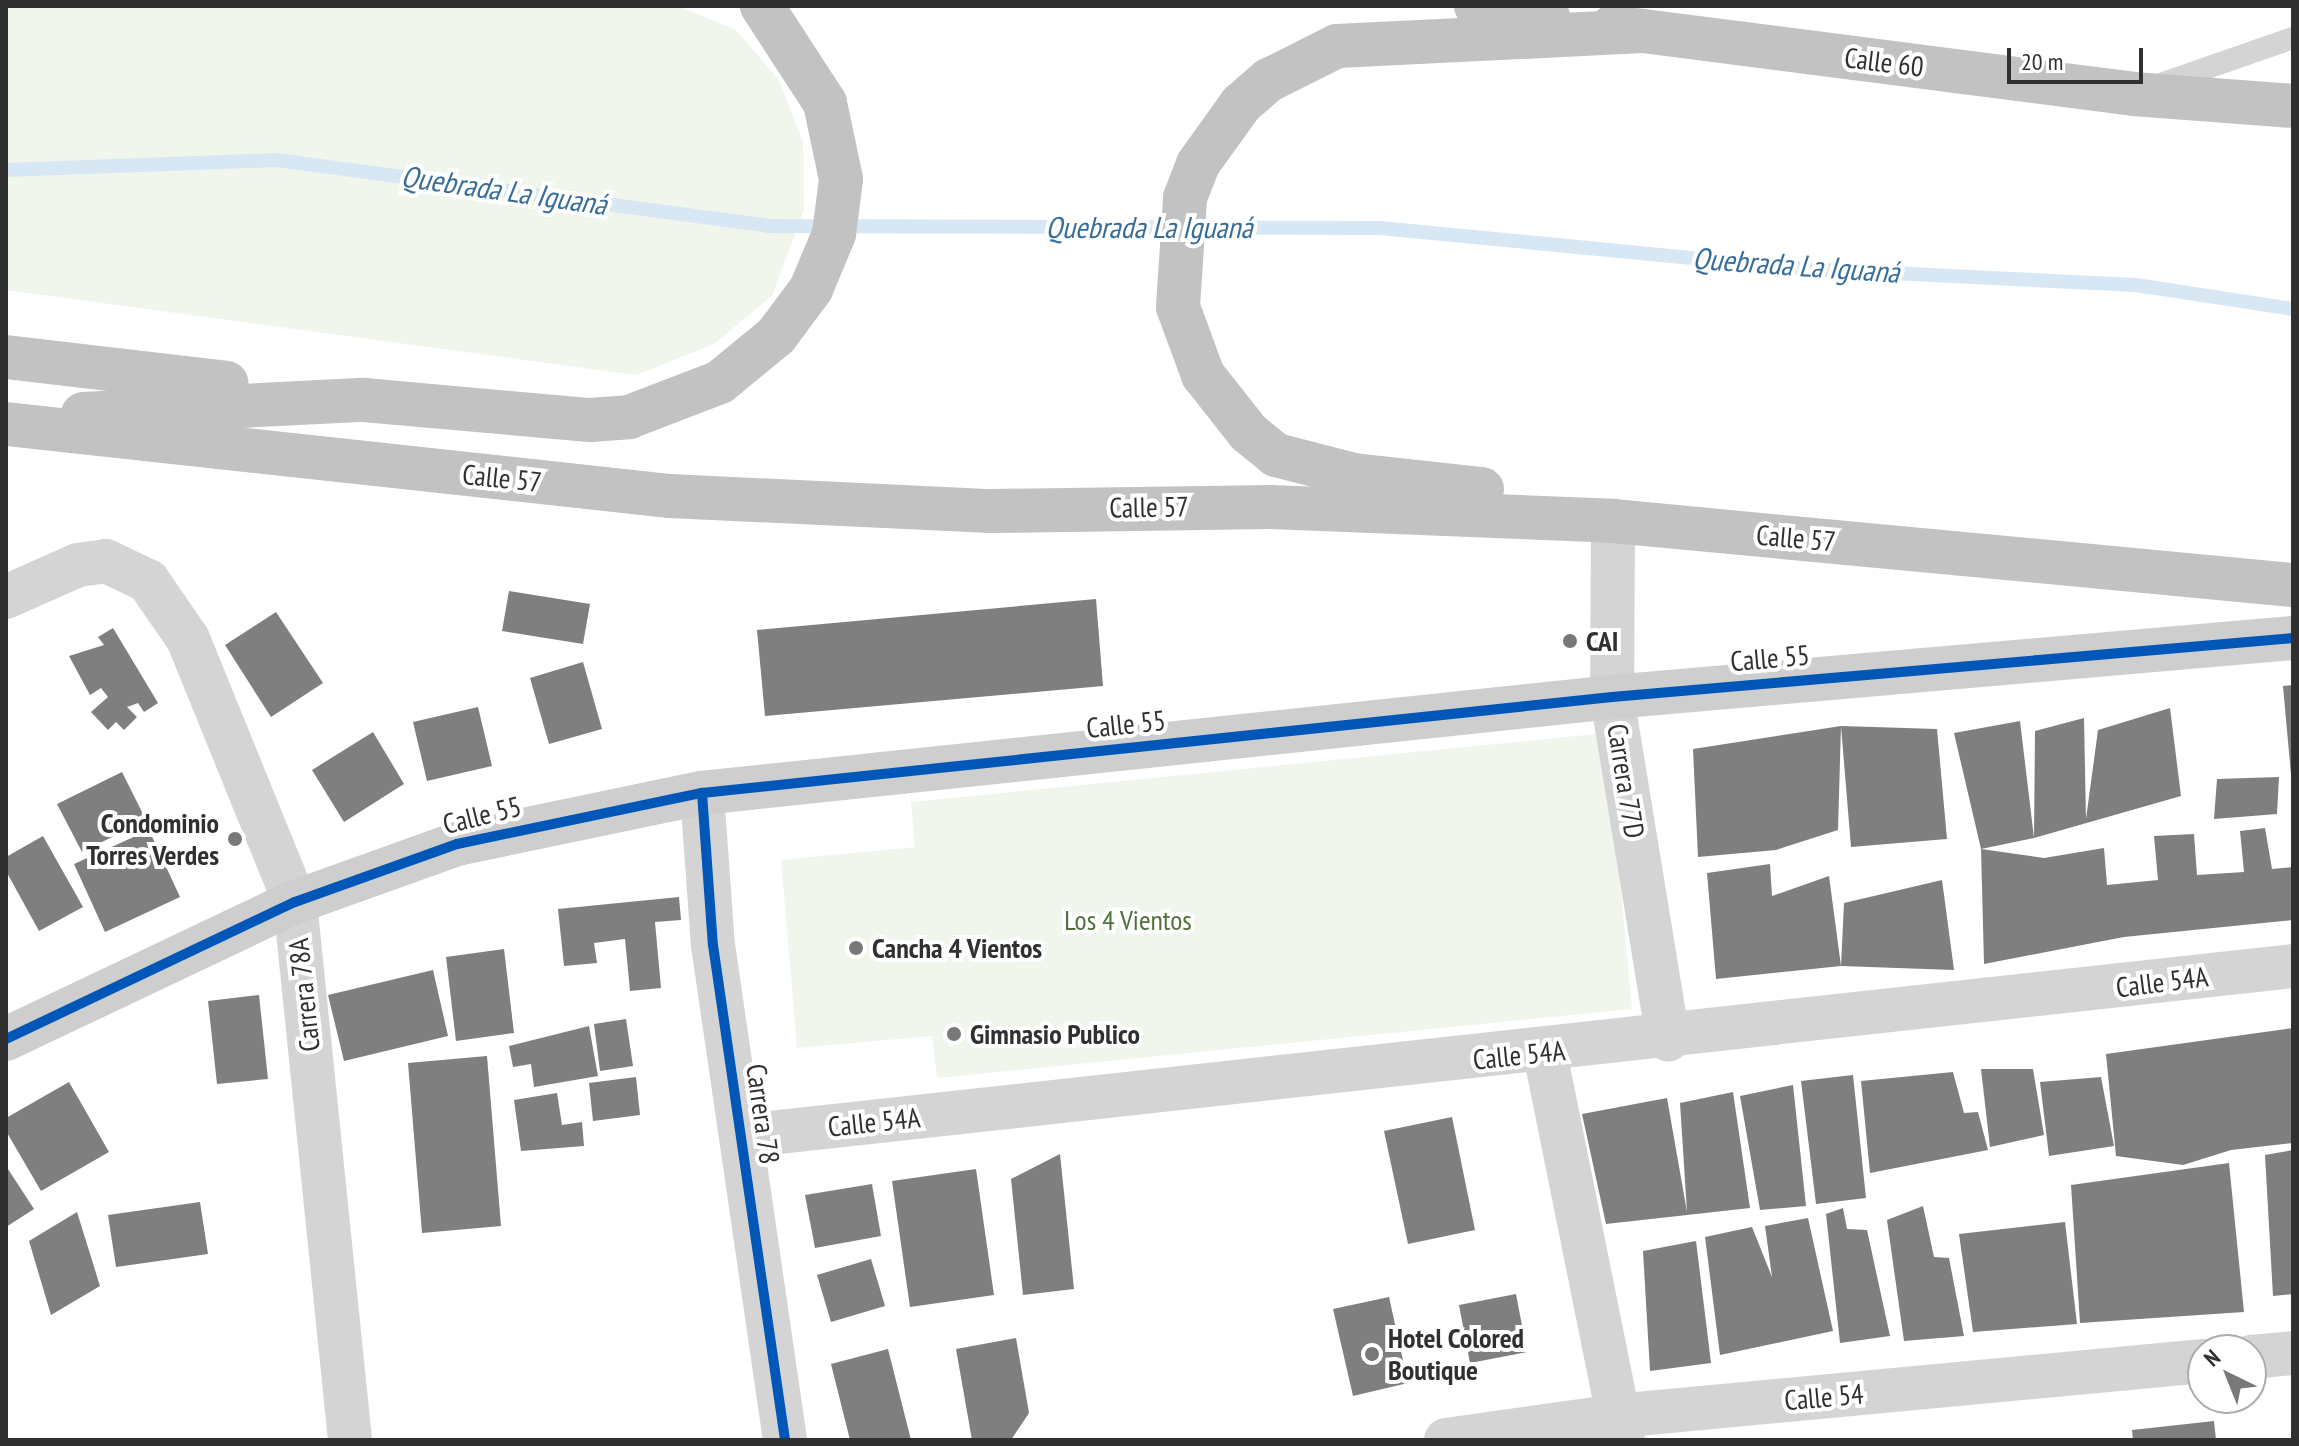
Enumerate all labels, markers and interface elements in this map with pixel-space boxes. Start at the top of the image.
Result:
scale bar [2011,32,2147,82]
street label: Calle 60 [1843,40,1925,84]
text: 20 m [2021,46,2063,77]
water label: Quebrada La Iguaná [399,158,609,222]
water label: Quebrada La Iguaná [1046,209,1252,245]
water label: Quebrada La Iguaná [1691,240,1901,290]
street label: Calle 57 [461,457,543,499]
street label: Calle 57 [1109,490,1189,524]
street label: Calle 57 [1755,518,1837,558]
place label: CAI [1586,624,1618,658]
marker: CAI [1561,632,1579,650]
street label: Calle 55 [1729,638,1811,678]
street label: Calle 55 [1085,703,1167,745]
street label: Carrera 77D [1600,721,1652,841]
street label: Calle 55 [439,789,525,841]
place label: Condominio Torres Verdes [86,806,219,872]
marker: Condominio Torres Verdes [226,830,244,848]
park label: Los 4 Vientos [1064,903,1192,937]
place label: Cancha 4 Vientos [872,931,1043,965]
street label: Carrera 78A [281,937,327,1053]
marker: Cancha 4 Vientos [847,939,865,957]
street label: Calle 54A [2114,960,2210,1004]
place label: Gimnasio Publico [970,1017,1140,1051]
marker: Gimnasio Publico [945,1025,963,1043]
street label: Calle 54A [1471,1033,1567,1077]
street label: Carrera 78 [739,1062,787,1166]
street label: Calle 54A [826,1100,922,1144]
place label: Hotel Colored Boutique [1388,1321,1524,1387]
north arrow [2187,1334,2267,1414]
text: N [2198,1344,2226,1372]
marker: Hotel Colored Boutique [1363,1345,1381,1363]
street label: Calle 54 [1783,1377,1865,1417]

